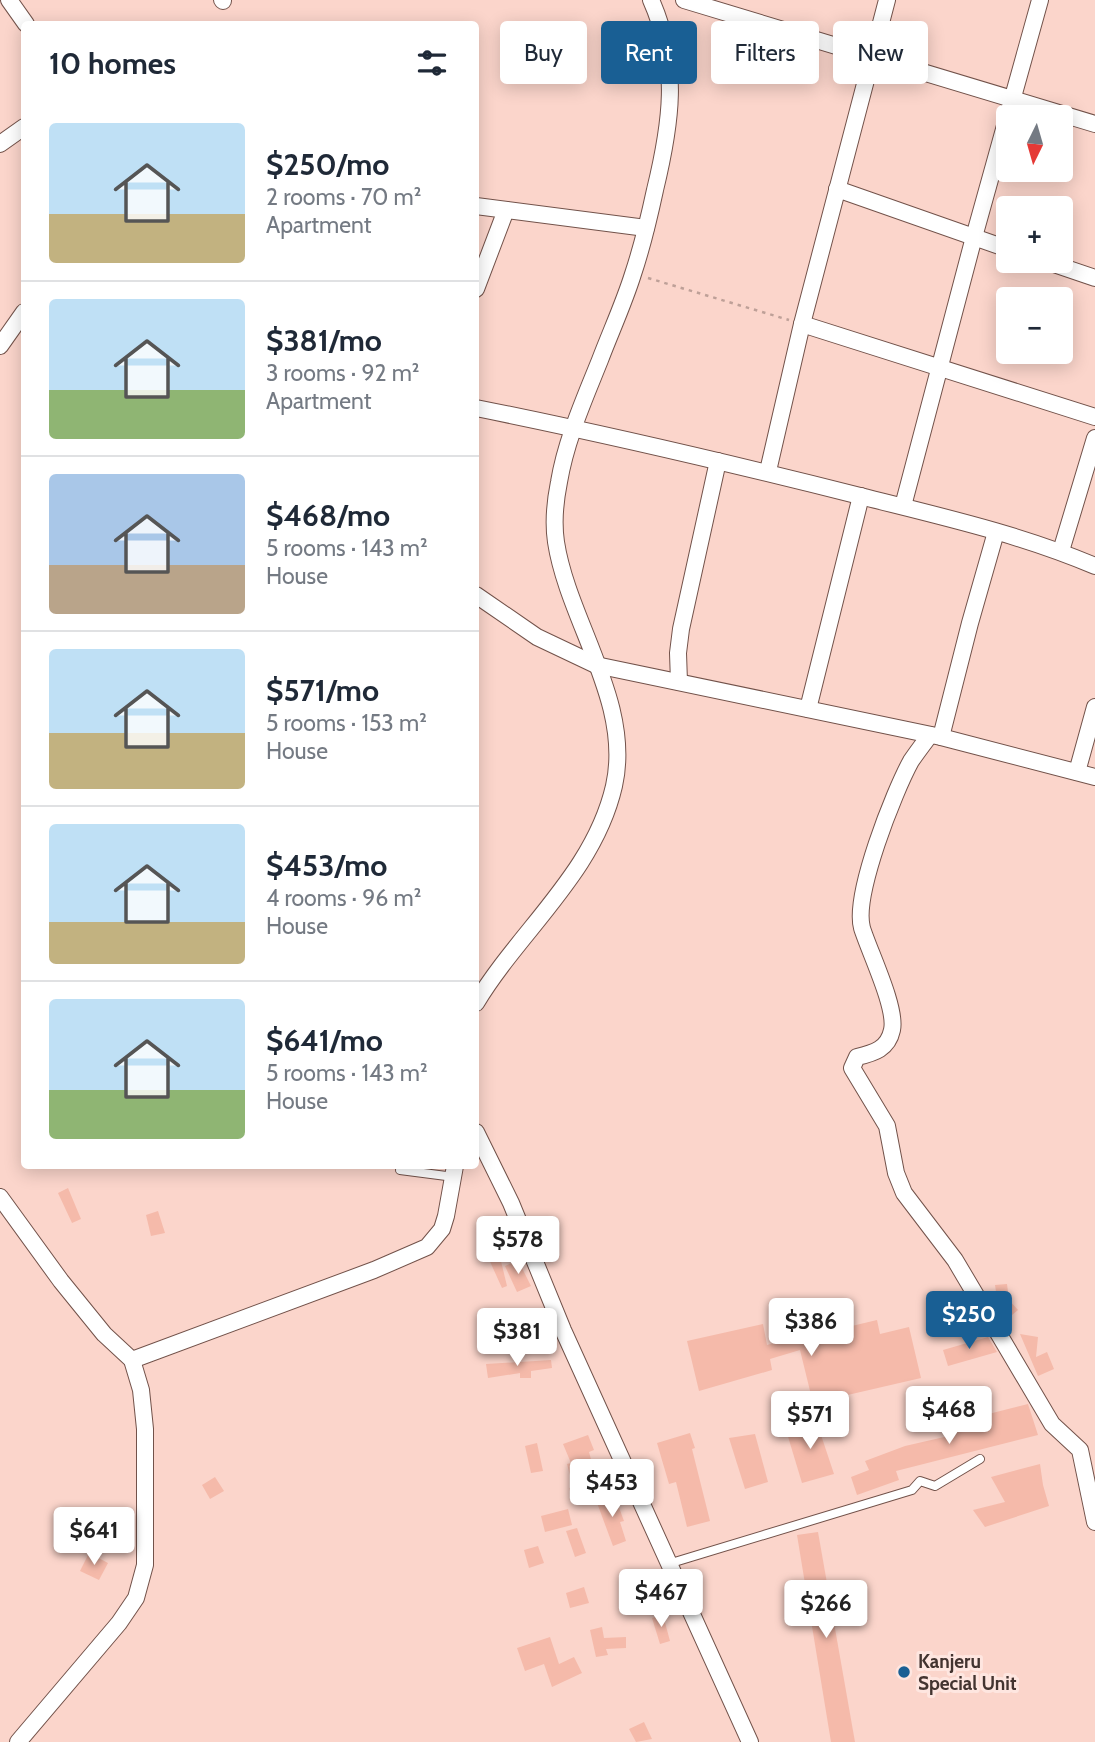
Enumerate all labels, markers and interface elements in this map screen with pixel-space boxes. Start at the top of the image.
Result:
chip: Buy [500,21,587,84]
chip: Rent [601,21,697,84]
chip: Filters [711,21,819,84]
chip: New [833,21,928,84]
icon: filters [413,44,451,82]
text: 10 homes [49,45,176,82]
north arrow [996,105,1073,182]
map controls [996,105,1073,364]
text: $250/mo [266,146,389,183]
icon: home [105,151,189,235]
text: 2 rooms · 70 m² [266,183,421,211]
button: + [996,196,1073,273]
text: Apartment [266,211,371,239]
button: − [996,287,1073,364]
text: $381/mo [266,322,382,359]
icon: home [105,327,189,411]
text: 3 rooms · 92 m² [266,359,420,387]
text: Apartment [266,387,371,415]
text: $468/mo [266,497,390,534]
icon: home [105,502,189,586]
text: 5 rooms · 143 m² [266,534,428,562]
text: House [266,562,328,590]
text: $571/mo [266,672,379,709]
icon: home [105,677,189,761]
text: 5 rooms · 153 m² [266,709,427,737]
text: House [266,737,328,765]
text: $453/mo [266,847,387,884]
icon: home [105,852,189,936]
text: 4 rooms · 96 m² [266,884,421,912]
text: House [266,912,328,940]
text: $641/mo [266,1022,383,1059]
icon: home [105,1027,189,1111]
text: 5 rooms · 143 m² [266,1059,428,1087]
text: House [266,1087,328,1115]
pin: $578 [477,1216,559,1276]
text: $578 [492,1225,544,1253]
pin: $250 [928,1292,1010,1351]
pin: $386 [770,1298,852,1358]
text: $250 [942,1300,996,1328]
text: $386 [785,1307,837,1335]
pin: $381 [476,1308,558,1368]
text: $381 [493,1317,541,1345]
pin: $468 [908,1386,990,1446]
pin: $571 [769,1392,851,1451]
text: $468 [922,1395,976,1423]
text: $571 [787,1400,833,1428]
pin: $453 [571,1460,653,1519]
text: $453 [586,1468,638,1496]
pin: $641 [53,1508,135,1567]
text: $641 [70,1516,118,1544]
pin: $467 [620,1570,702,1629]
text: $467 [635,1578,687,1606]
pin: $266 [785,1580,867,1640]
text: $266 [800,1589,852,1617]
place label: Kanjeru Special Unit [918,1650,1017,1695]
marker: Kanjeru Special Unit [896,1664,912,1680]

